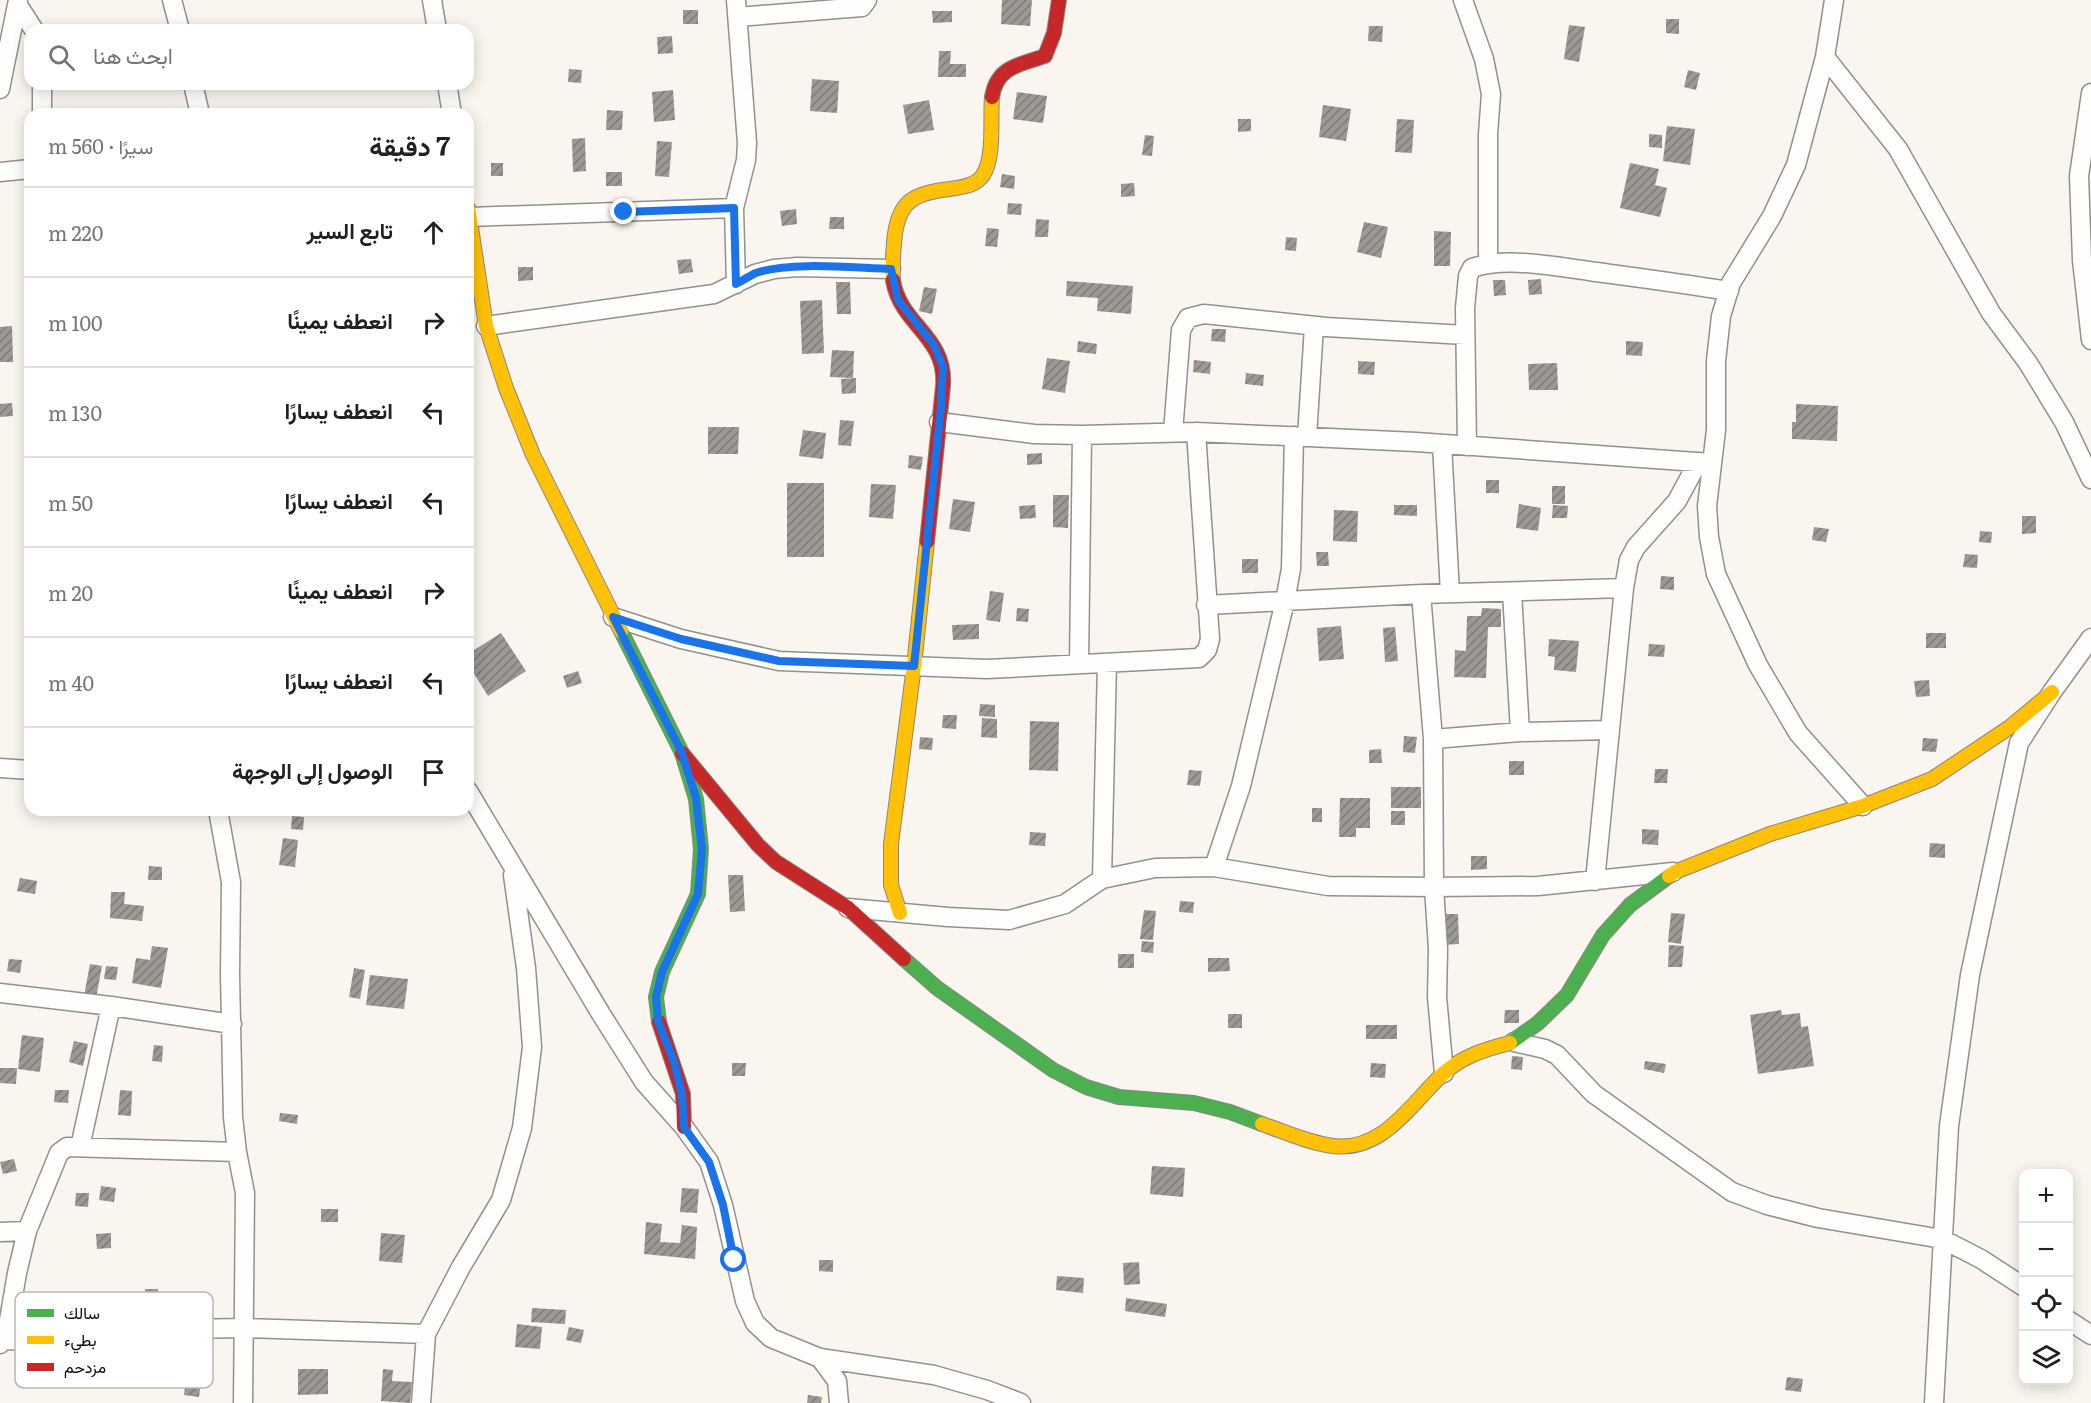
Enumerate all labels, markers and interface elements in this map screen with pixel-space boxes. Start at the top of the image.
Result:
search box [24,24,474,90]
text: ابحث هنا [93,38,173,71]
icon: search [45,41,78,74]
text: 7 دقيقة [369,125,450,164]
text: سيرًا · 560 m [48,130,153,160]
route end [610,198,636,224]
text: تابع السير [307,213,393,246]
icon: ahead [417,216,450,249]
text: 220 m [48,217,103,247]
text: انعطف يمينًا [287,303,393,336]
icon: right [417,306,450,339]
text: 100 m [48,307,103,337]
text: انعطف يسارًا [284,393,393,426]
icon: left [417,396,450,429]
text: 130 m [48,397,102,427]
text: انعطف يسارًا [284,483,393,516]
icon: left [417,486,450,519]
text: 50 m [48,487,93,517]
text: انعطف يمينًا [287,573,393,606]
icon: right [417,576,450,609]
text: 20 m [48,577,93,607]
text: انعطف يسارًا [284,663,393,696]
icon: left [417,666,450,699]
text: 40 m [48,667,94,697]
text: الوصول إلى الوجهة [232,753,393,786]
icon: arrive [417,756,450,789]
map controls [2019,1169,2073,1385]
button: + [2019,1169,2073,1223]
button: − [2019,1223,2073,1277]
route start [720,1246,746,1272]
button: locate [2019,1277,2073,1331]
legend [15,1292,213,1388]
text: سالك [64,1300,100,1324]
text: بطيء [64,1327,96,1354]
button: layers [2019,1331,2073,1385]
text: مزدحم [64,1354,106,1378]

